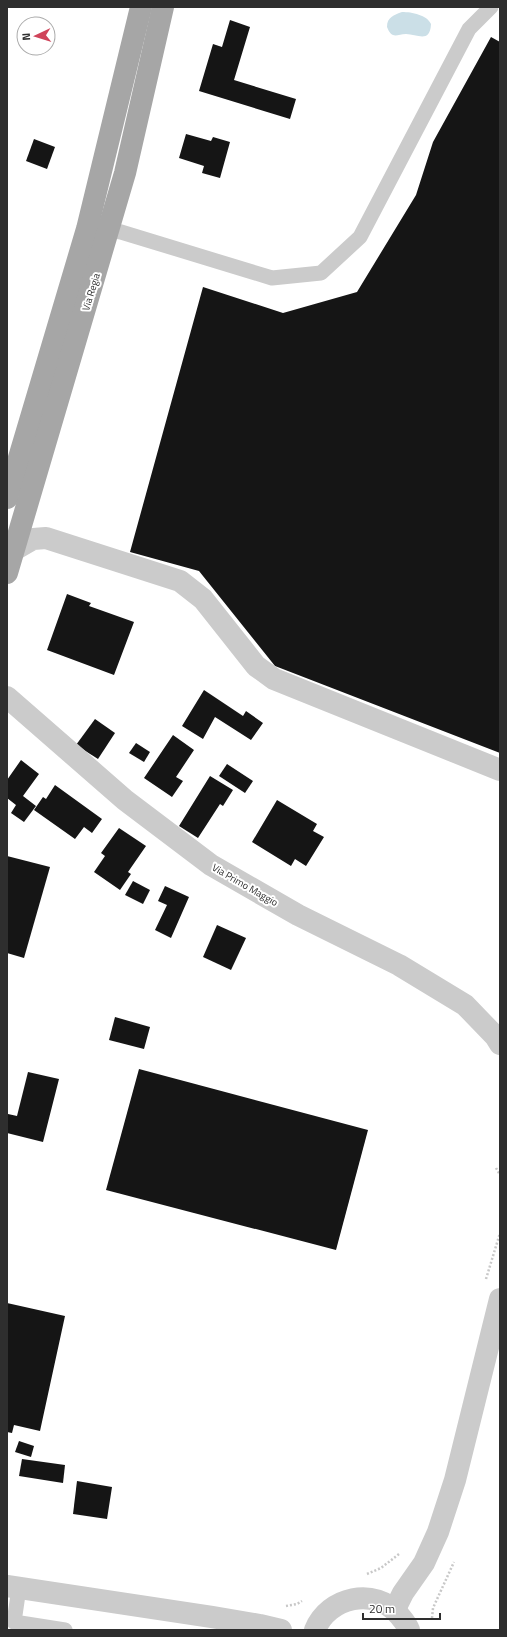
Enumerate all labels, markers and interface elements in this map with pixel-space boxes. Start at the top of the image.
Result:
north arrow [16,16,56,56]
text: N [18,32,34,41]
street label: Via Regia [78,271,104,313]
street label: Via Primo Maggio [209,860,281,910]
scale bar [363,1595,440,1621]
text: 20 m [369,1599,395,1618]

